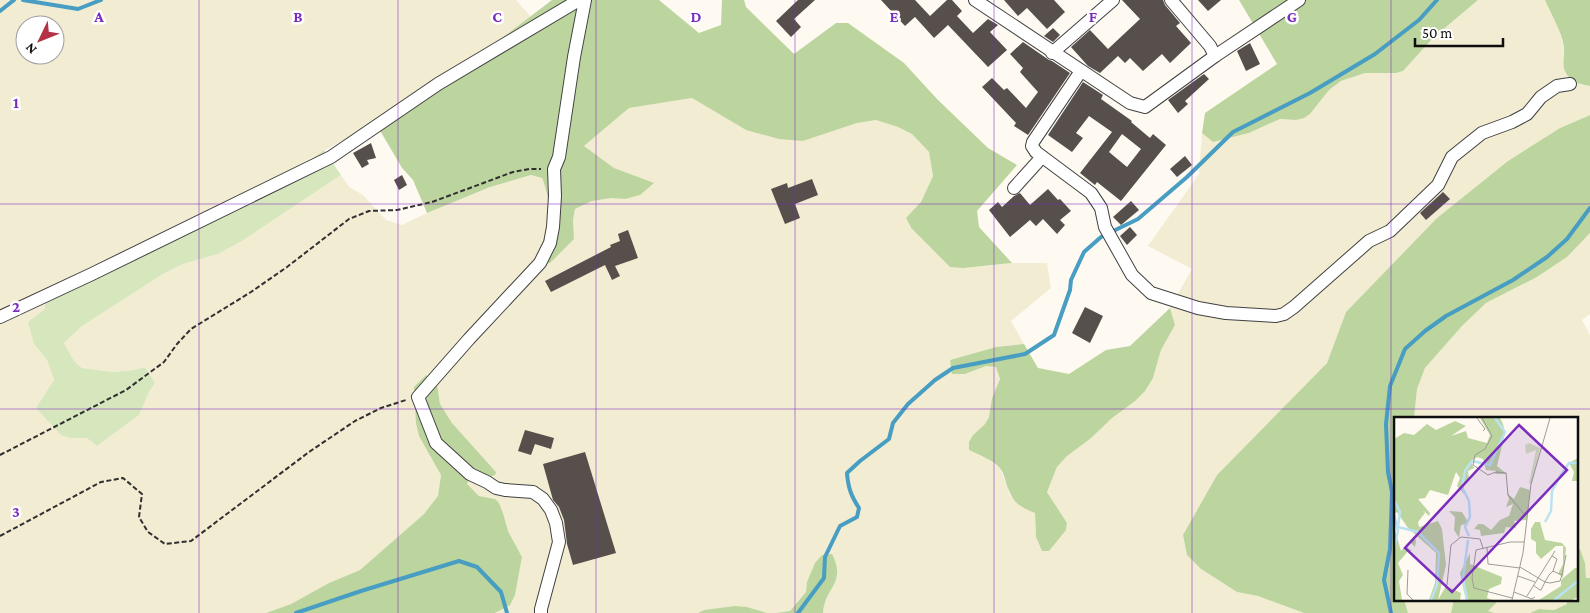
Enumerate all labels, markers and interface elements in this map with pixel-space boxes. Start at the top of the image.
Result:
text: A [93,8,104,25]
text: B [293,8,303,25]
text: C [492,8,502,25]
text: D [690,8,702,25]
text: E [889,8,899,25]
text: F [1089,8,1098,25]
text: G [1287,8,1297,25]
north arrow [15,15,65,65]
scale bar [1415,15,1502,47]
text: 50 m [1422,25,1452,41]
text: N [21,40,40,58]
text: 1 [13,94,19,111]
text: 2 [12,298,20,315]
inset map [1394,417,1578,600]
text: 3 [12,503,20,520]

